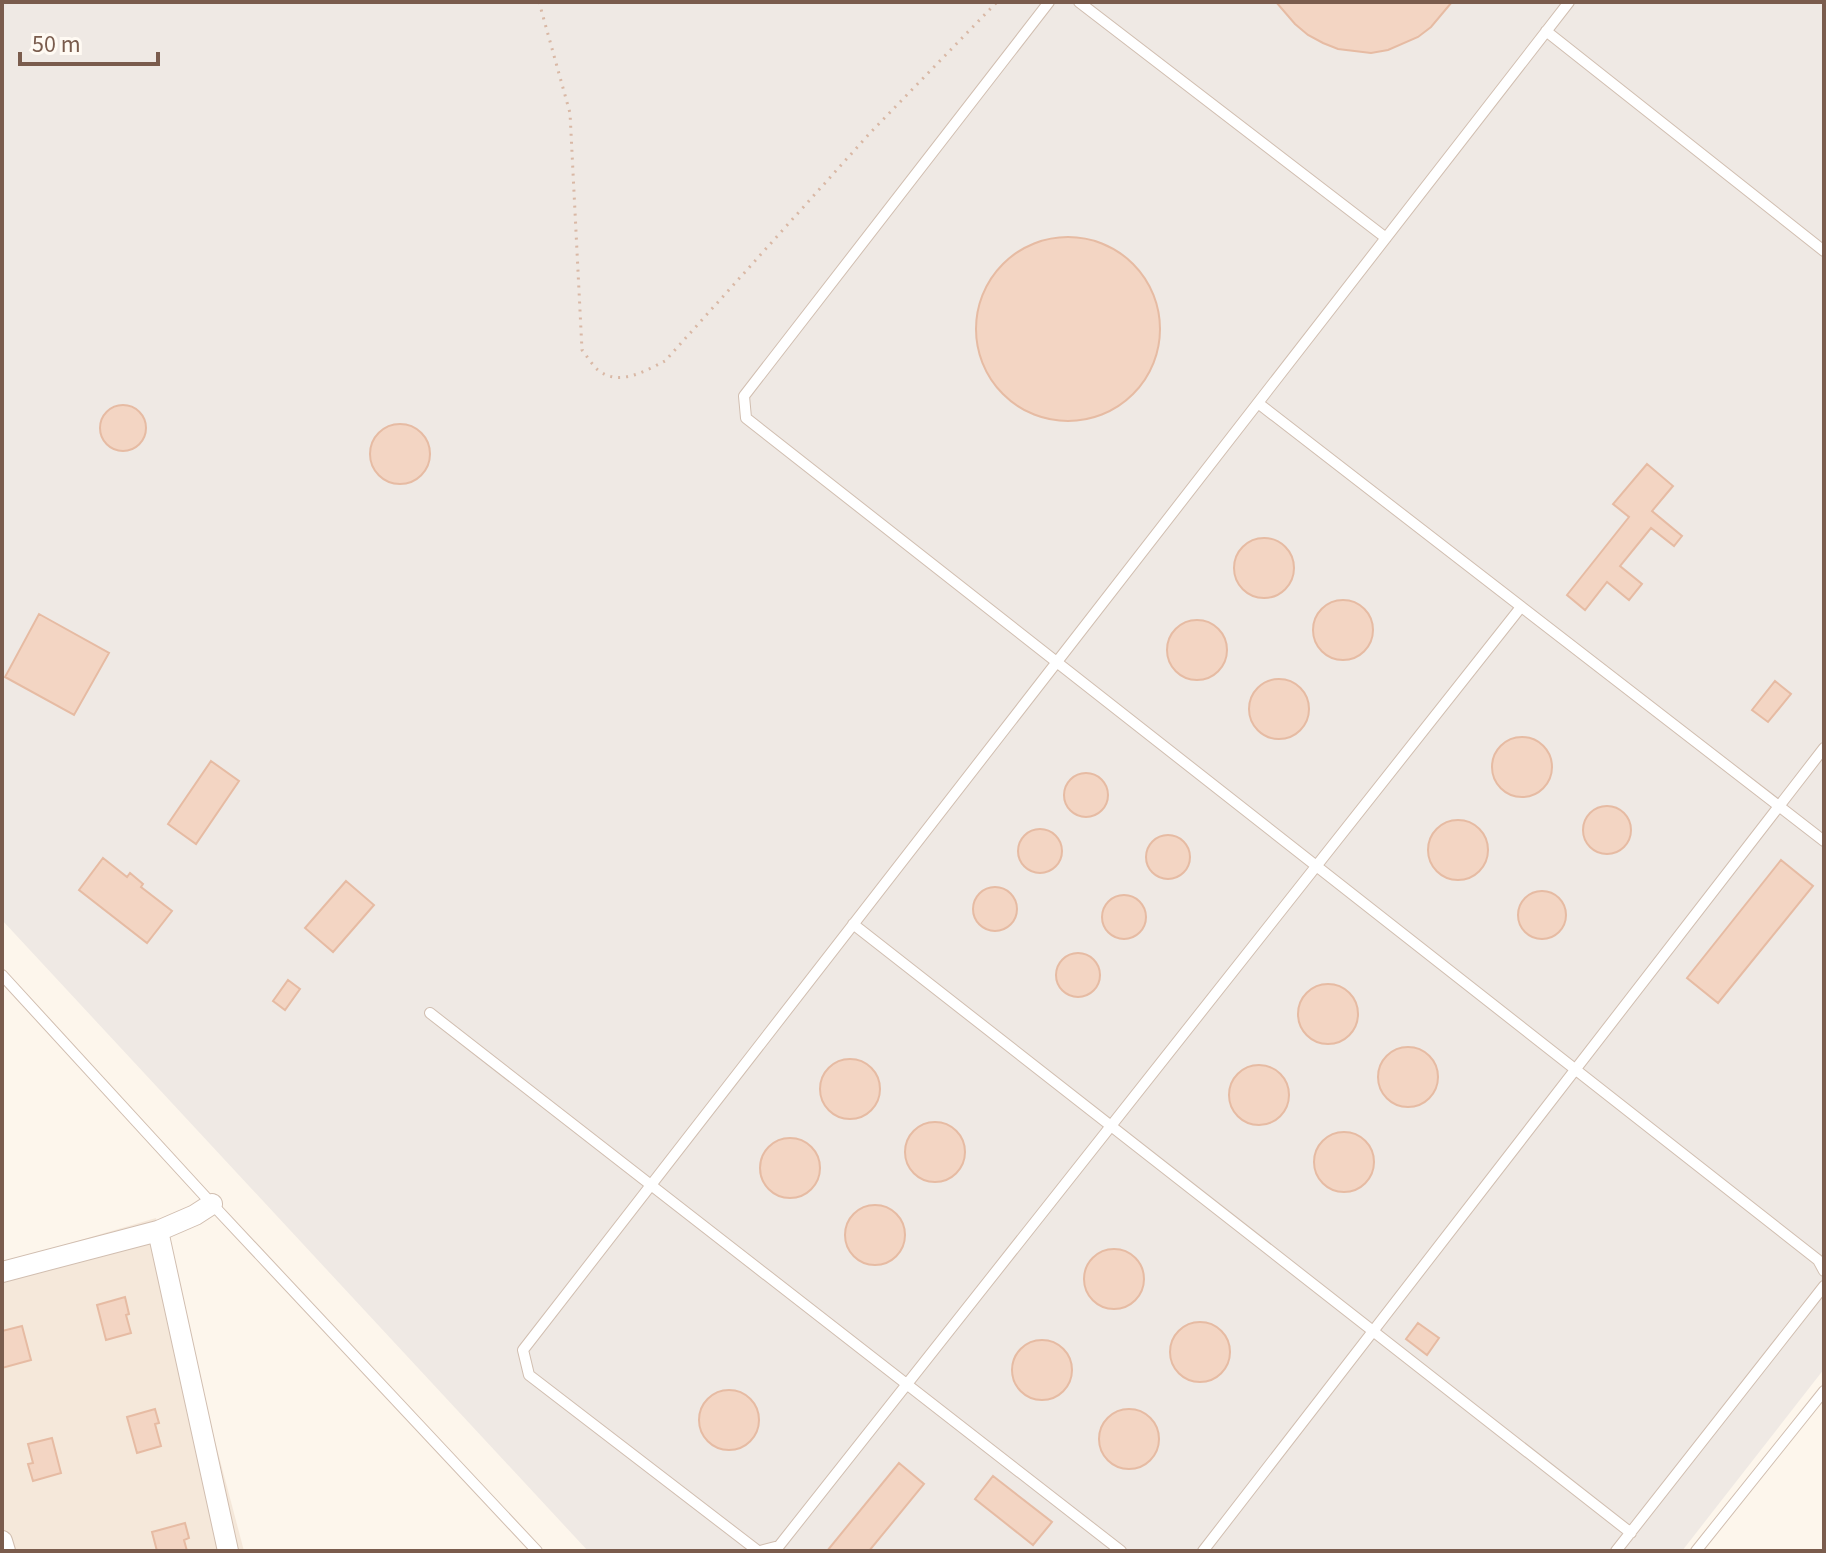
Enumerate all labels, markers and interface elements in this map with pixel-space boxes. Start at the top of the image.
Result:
scale bar [20,16,158,66]
text: 50 m [32,27,81,62]

